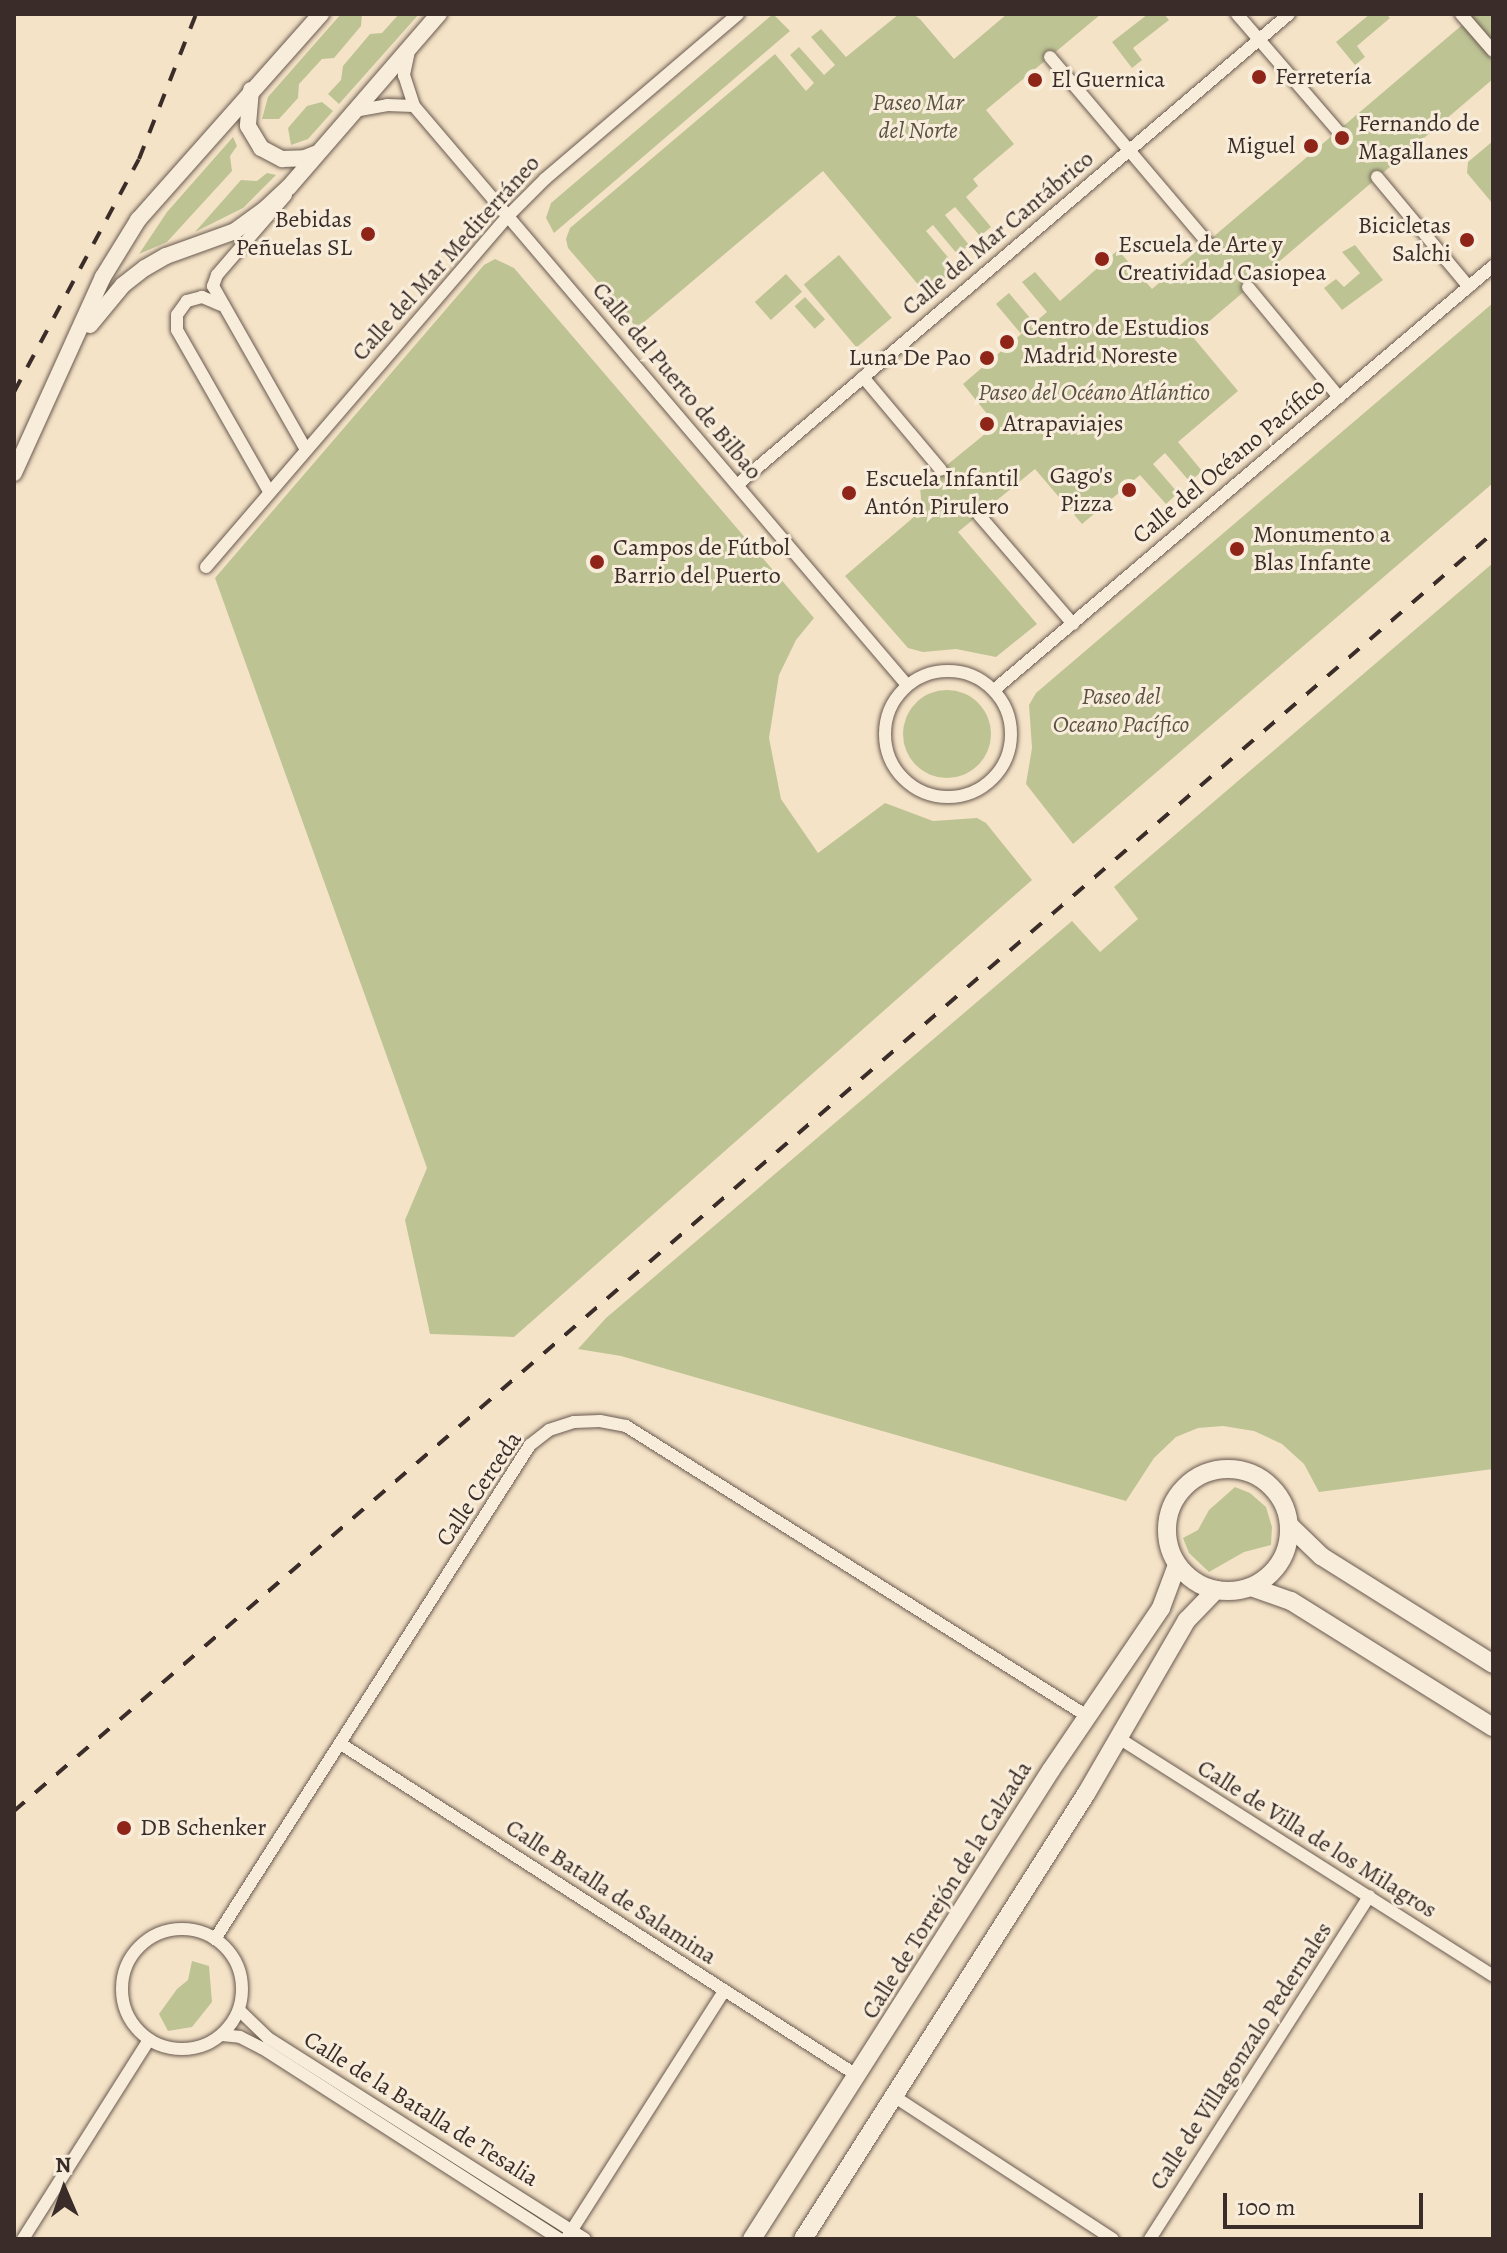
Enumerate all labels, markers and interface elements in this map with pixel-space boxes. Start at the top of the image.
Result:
place label: Ferretería [1275,63,1372,91]
place label: El Guernica [1051,66,1165,94]
marker: Ferretería [1250,68,1268,86]
marker: El Guernica [1026,71,1044,89]
park label: Paseo Mar del Norte [872,89,964,145]
place label: Fernando de Magallanes [1358,110,1480,166]
marker: Fernando de Magallanes [1333,129,1351,147]
place label: Miguel [1227,132,1295,160]
marker: Miguel [1302,137,1320,155]
street label: Calle del Mar Cantábrico [896,144,1100,322]
street label: Calle del Mar Mediterráneo [346,149,546,367]
place label: Bebidas Peñuelas SL [236,206,352,262]
place label: Bicicletas Salchi [1358,212,1451,268]
marker: Bebidas Peñuelas SL [359,225,377,243]
place label: Escuela de Arte y Creatividad Casiopea [1118,231,1326,287]
marker: Bicicletas Salchi [1458,231,1476,249]
marker: Escuela de Arte y Creatividad Casiopea [1093,250,1111,268]
street label: Calle del Puerto de Bilbao [586,276,768,486]
place label: Centro de Estudios Madrid Noreste [1023,314,1209,370]
marker: Centro de Estudios Madrid Noreste [998,333,1016,351]
place label: Luna De Pao [849,344,971,372]
marker: Luna De Pao [978,349,996,367]
street label: Calle del Océano Pacífico [1127,372,1331,550]
park label: Paseo del Océano Atlántico [978,379,1210,407]
place label: Atrapaviajes [1003,410,1124,438]
marker: Atrapaviajes [978,415,996,433]
place label: Gago's Pizza [1050,462,1113,518]
place label: Escuela Infantil Antón Pirulero [865,465,1019,521]
marker: Gago's Pizza [1120,481,1138,499]
marker: Escuela Infantil Antón Pirulero [840,484,858,502]
place label: Monumento a Blas Infante [1253,521,1391,577]
place label: Campos de Fútbol Barrio del Puerto [613,534,790,590]
marker: Monumento a Blas Infante [1228,540,1246,558]
marker: Campos de Fútbol Barrio del Puerto [588,553,606,571]
park label: Paseo del Oceano Pacífico [1053,683,1189,739]
street label: Calle Cerceda [430,1426,528,1552]
street label: Calle de Villa de los Milagros [1192,1753,1442,1925]
street label: Calle de Torrejón de la Calzada [856,1756,1038,2024]
street label: Calle Batalla de Salamina [500,1813,722,1971]
place label: DB Schenker [140,1814,266,1842]
marker: DB Schenker [115,1819,133,1837]
street label: Calle de Villagonzalo Pedernales [1144,1917,1338,2195]
street label: Calle de la Batalla de Tesalia [298,2025,544,2193]
north arrow [24,2149,104,2229]
text: N [55,2150,72,2180]
scale bar [1227,2177,1427,2227]
text: 100 m [1237,2191,1296,2223]

